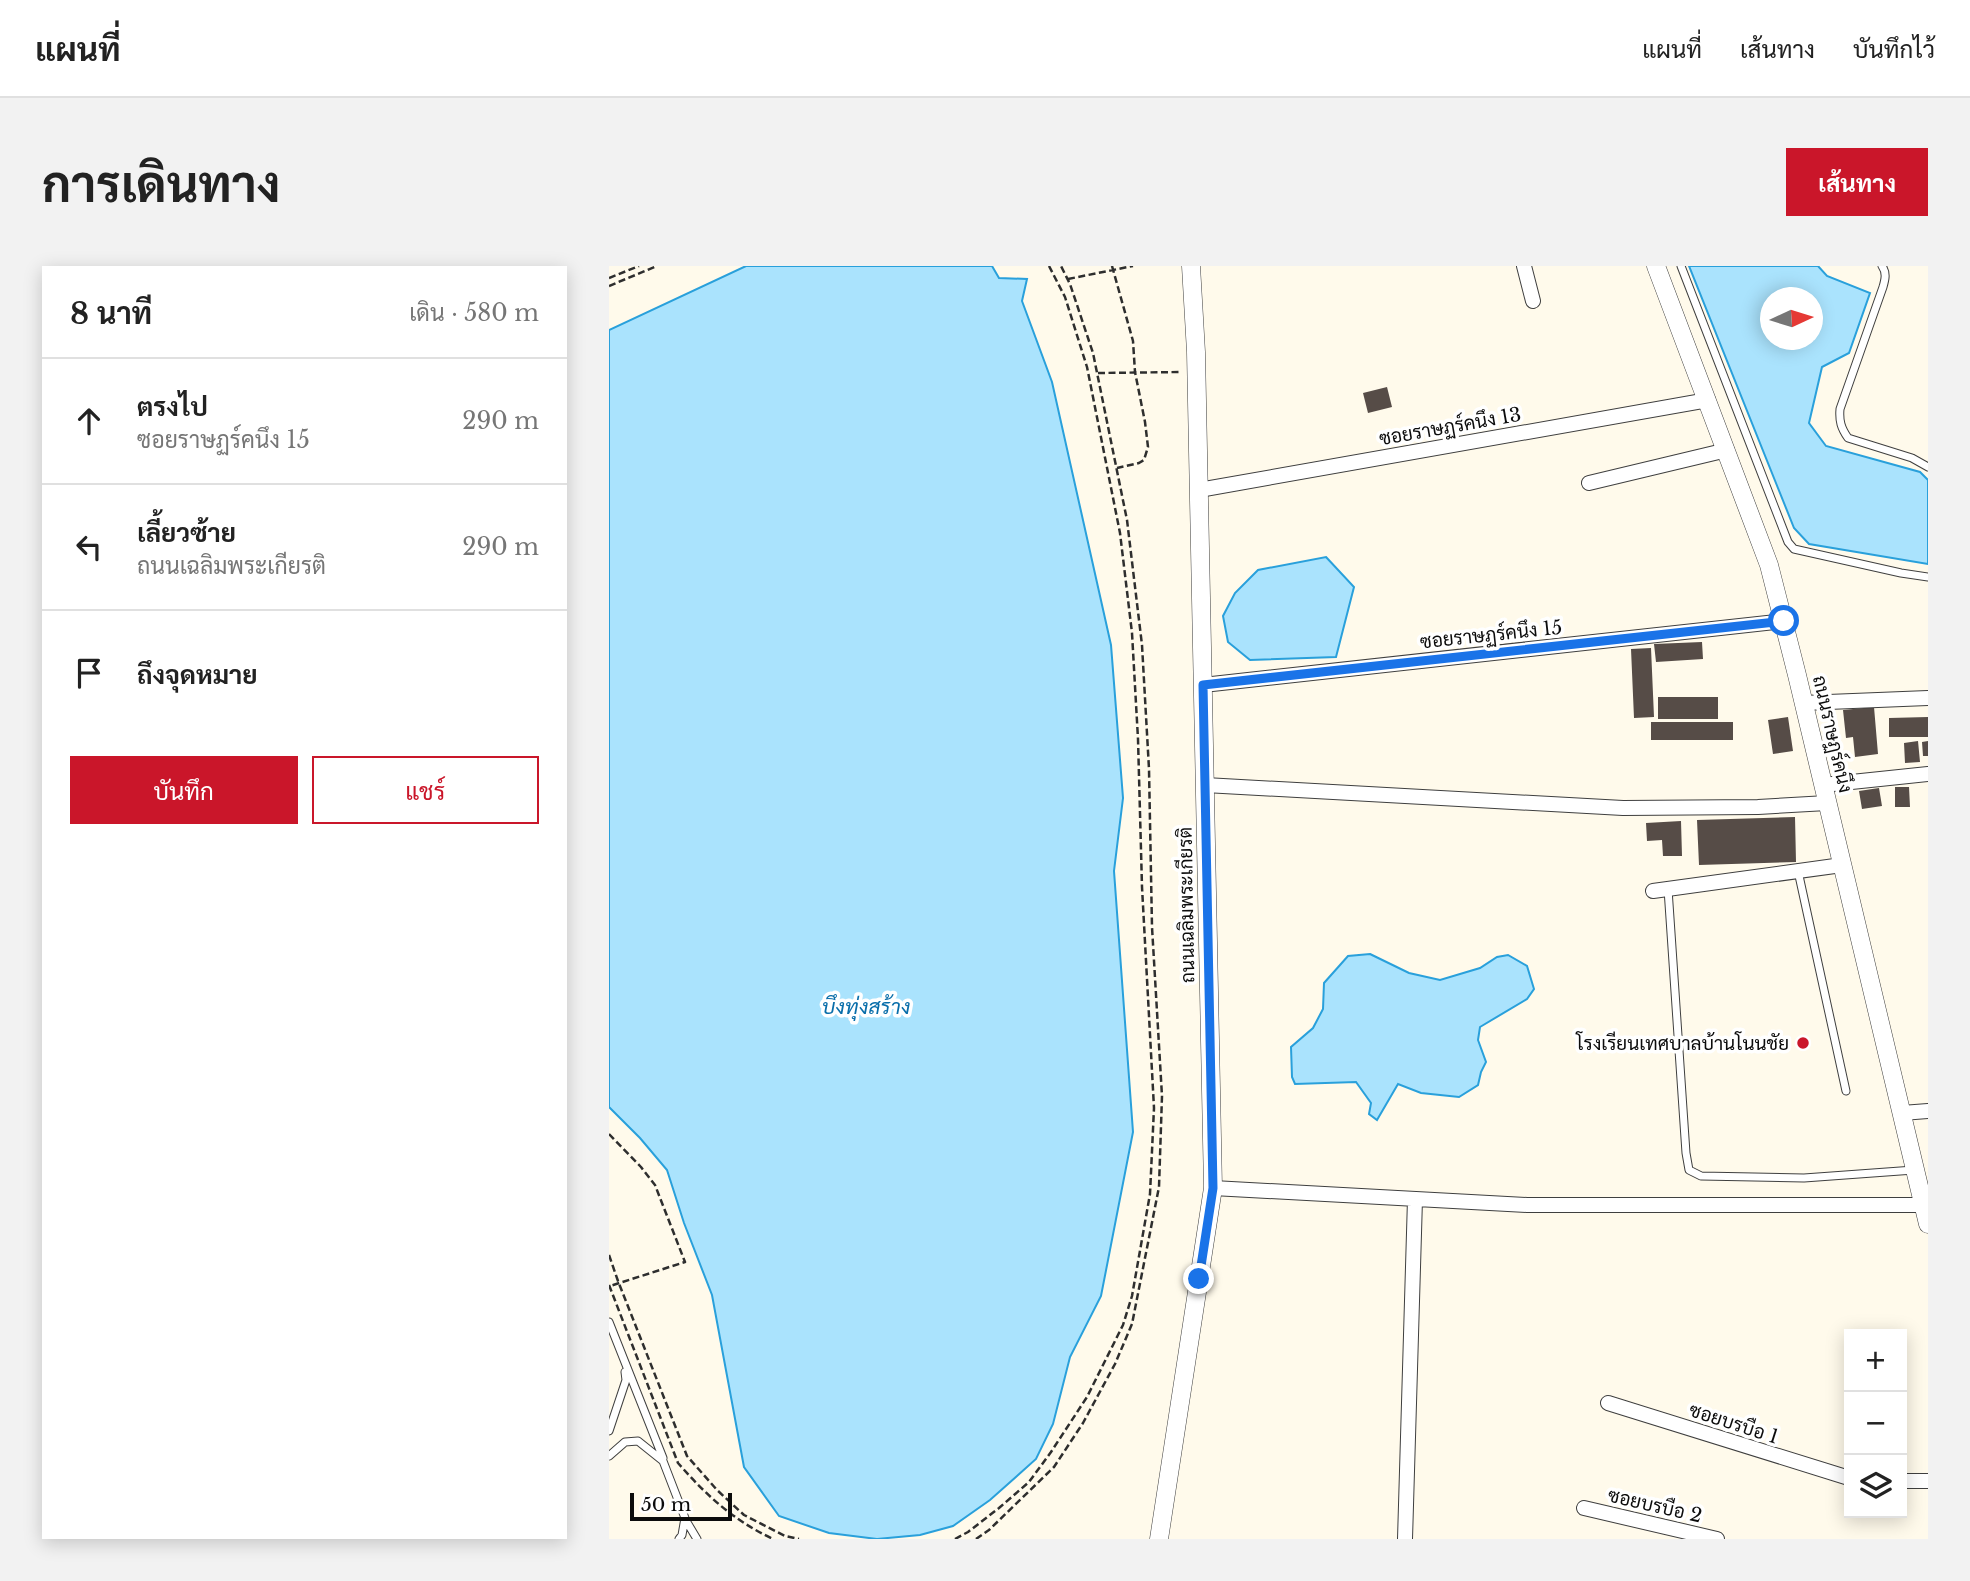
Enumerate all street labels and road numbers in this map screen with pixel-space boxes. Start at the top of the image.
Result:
street label: ซอยราษฏร์คนึง 13 [1377,402,1523,451]
street label: ซอยราษฏร์คนึง 15 [1419,615,1563,654]
street label: ถนนราษฏร์คนึง [1807,673,1858,795]
street label: ถนนเฉลิมพระเกียรติ [1173,827,1199,983]
street label: ซอยบรบือ 1 [1686,1398,1781,1449]
street label: ซอยบรบือ 2 [1606,1484,1704,1527]

